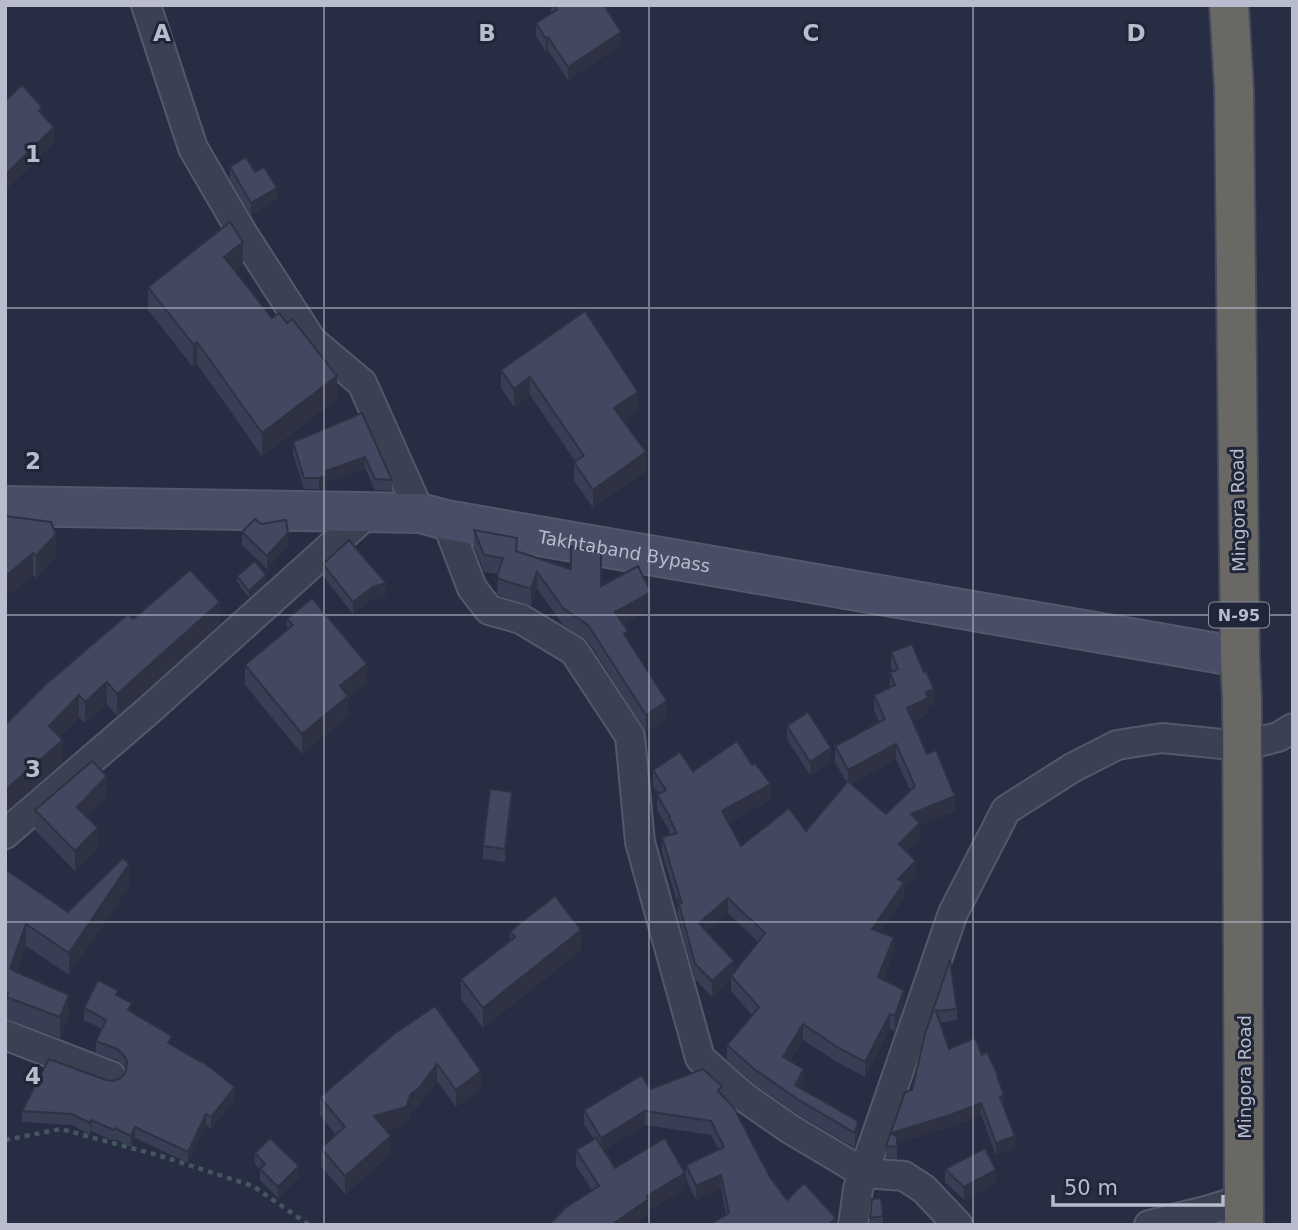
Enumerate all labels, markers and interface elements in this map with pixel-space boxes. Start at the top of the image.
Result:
text: A [153,20,171,46]
text: B [478,20,496,46]
text: C [803,20,819,46]
text: D [1126,20,1146,46]
text: 1 [25,141,41,167]
text: 2 [25,448,41,474]
street label: Mingora Road [1226,448,1250,572]
street label: Takhtaband Bypass [536,525,712,576]
road number: N-95 [1209,602,1269,628]
text: 3 [25,756,41,782]
street label: Mingora Road [1234,1015,1255,1139]
text: 4 [25,1063,41,1089]
scale bar [1053,1164,1223,1208]
text: 50 m [1064,1176,1118,1200]

